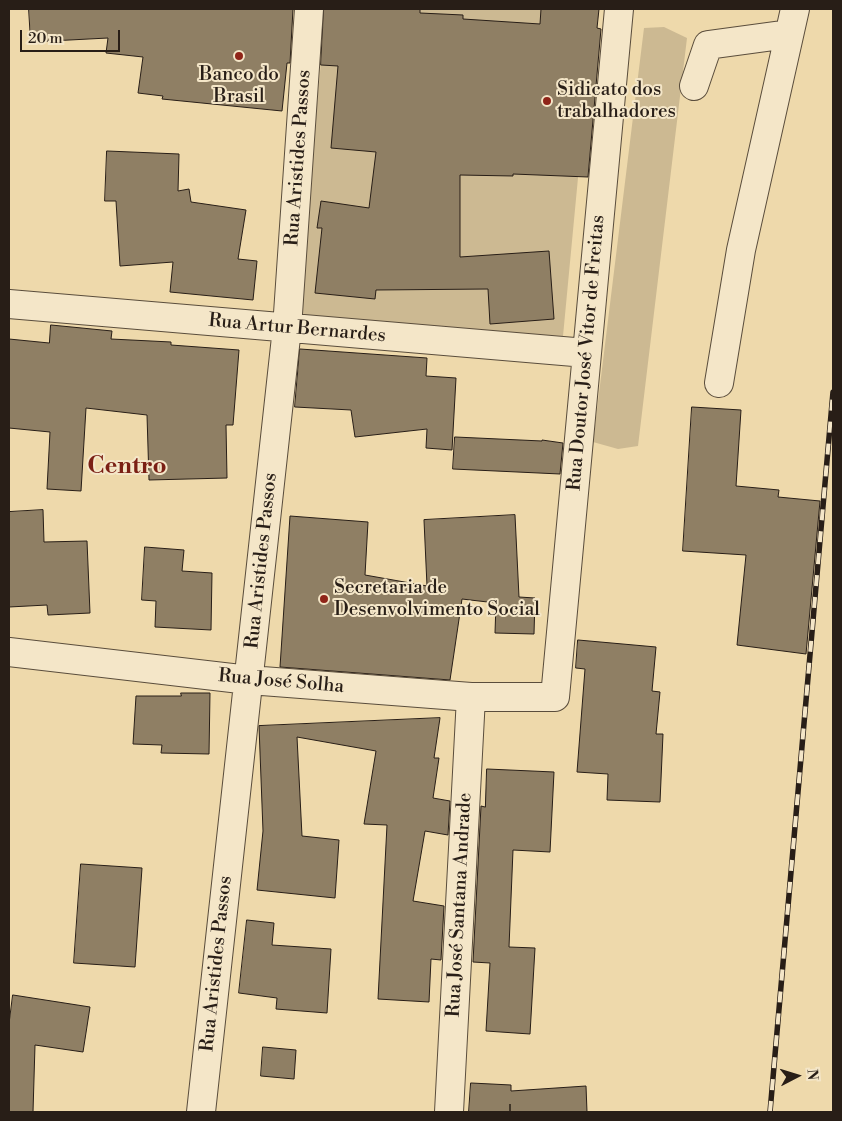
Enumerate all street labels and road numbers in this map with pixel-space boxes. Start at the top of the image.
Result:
street label: Rua Aristides Passos [281,69,317,247]
street label: Rua Doutor José Vitor de Freitas [564,214,610,492]
street label: Rua Artur Bernardes [207,310,387,348]
street label: Rua Aristides Passos [241,472,283,650]
street label: Rua José Solha [217,665,345,699]
street label: Rua José Santana Andrade [443,792,477,1018]
street label: Rua Aristides Passos [196,875,238,1053]

